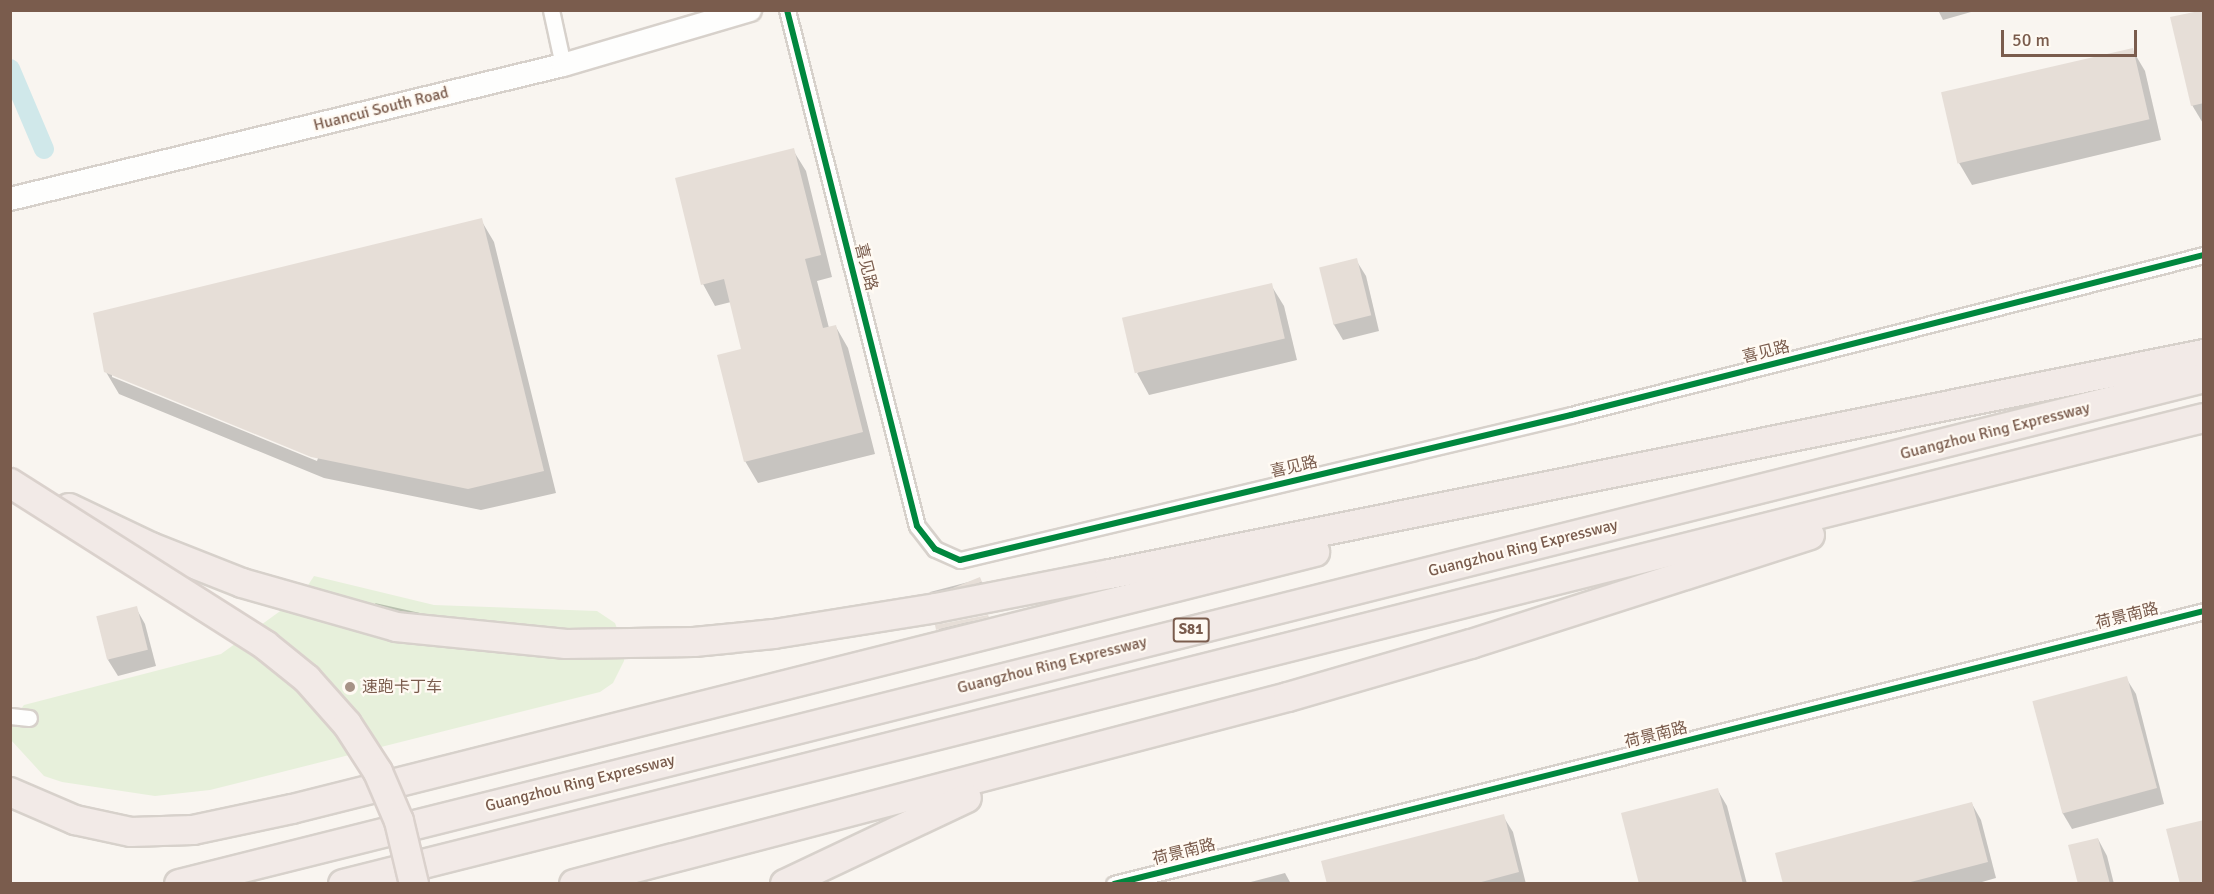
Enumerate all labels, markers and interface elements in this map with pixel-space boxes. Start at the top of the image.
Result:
scale bar [2004,18,2140,56]
text: 50 m [2012,29,2050,51]
street label: Huancui South Road [311,83,451,135]
street label: 喜见路 [851,241,881,293]
street label: 喜见路 [1740,337,1792,367]
street label: Guangzhou Ring Expressway [1898,398,2092,464]
street label: 喜见路 [1268,452,1320,482]
street label: Guangzhou Ring Expressway [1426,515,1620,581]
street label: 荷景南路 [2094,599,2160,633]
road number: S81 [1172,618,1210,642]
street label: Guangzhou Ring Expressway [955,632,1149,698]
place label: 速跑卡丁车 [362,677,442,697]
marker: 速跑卡丁车 [343,680,357,694]
street label: 荷景南路 [1623,718,1689,752]
street label: Guangzhou Ring Expressway [483,750,677,816]
street label: 荷景南路 [1151,835,1217,869]

